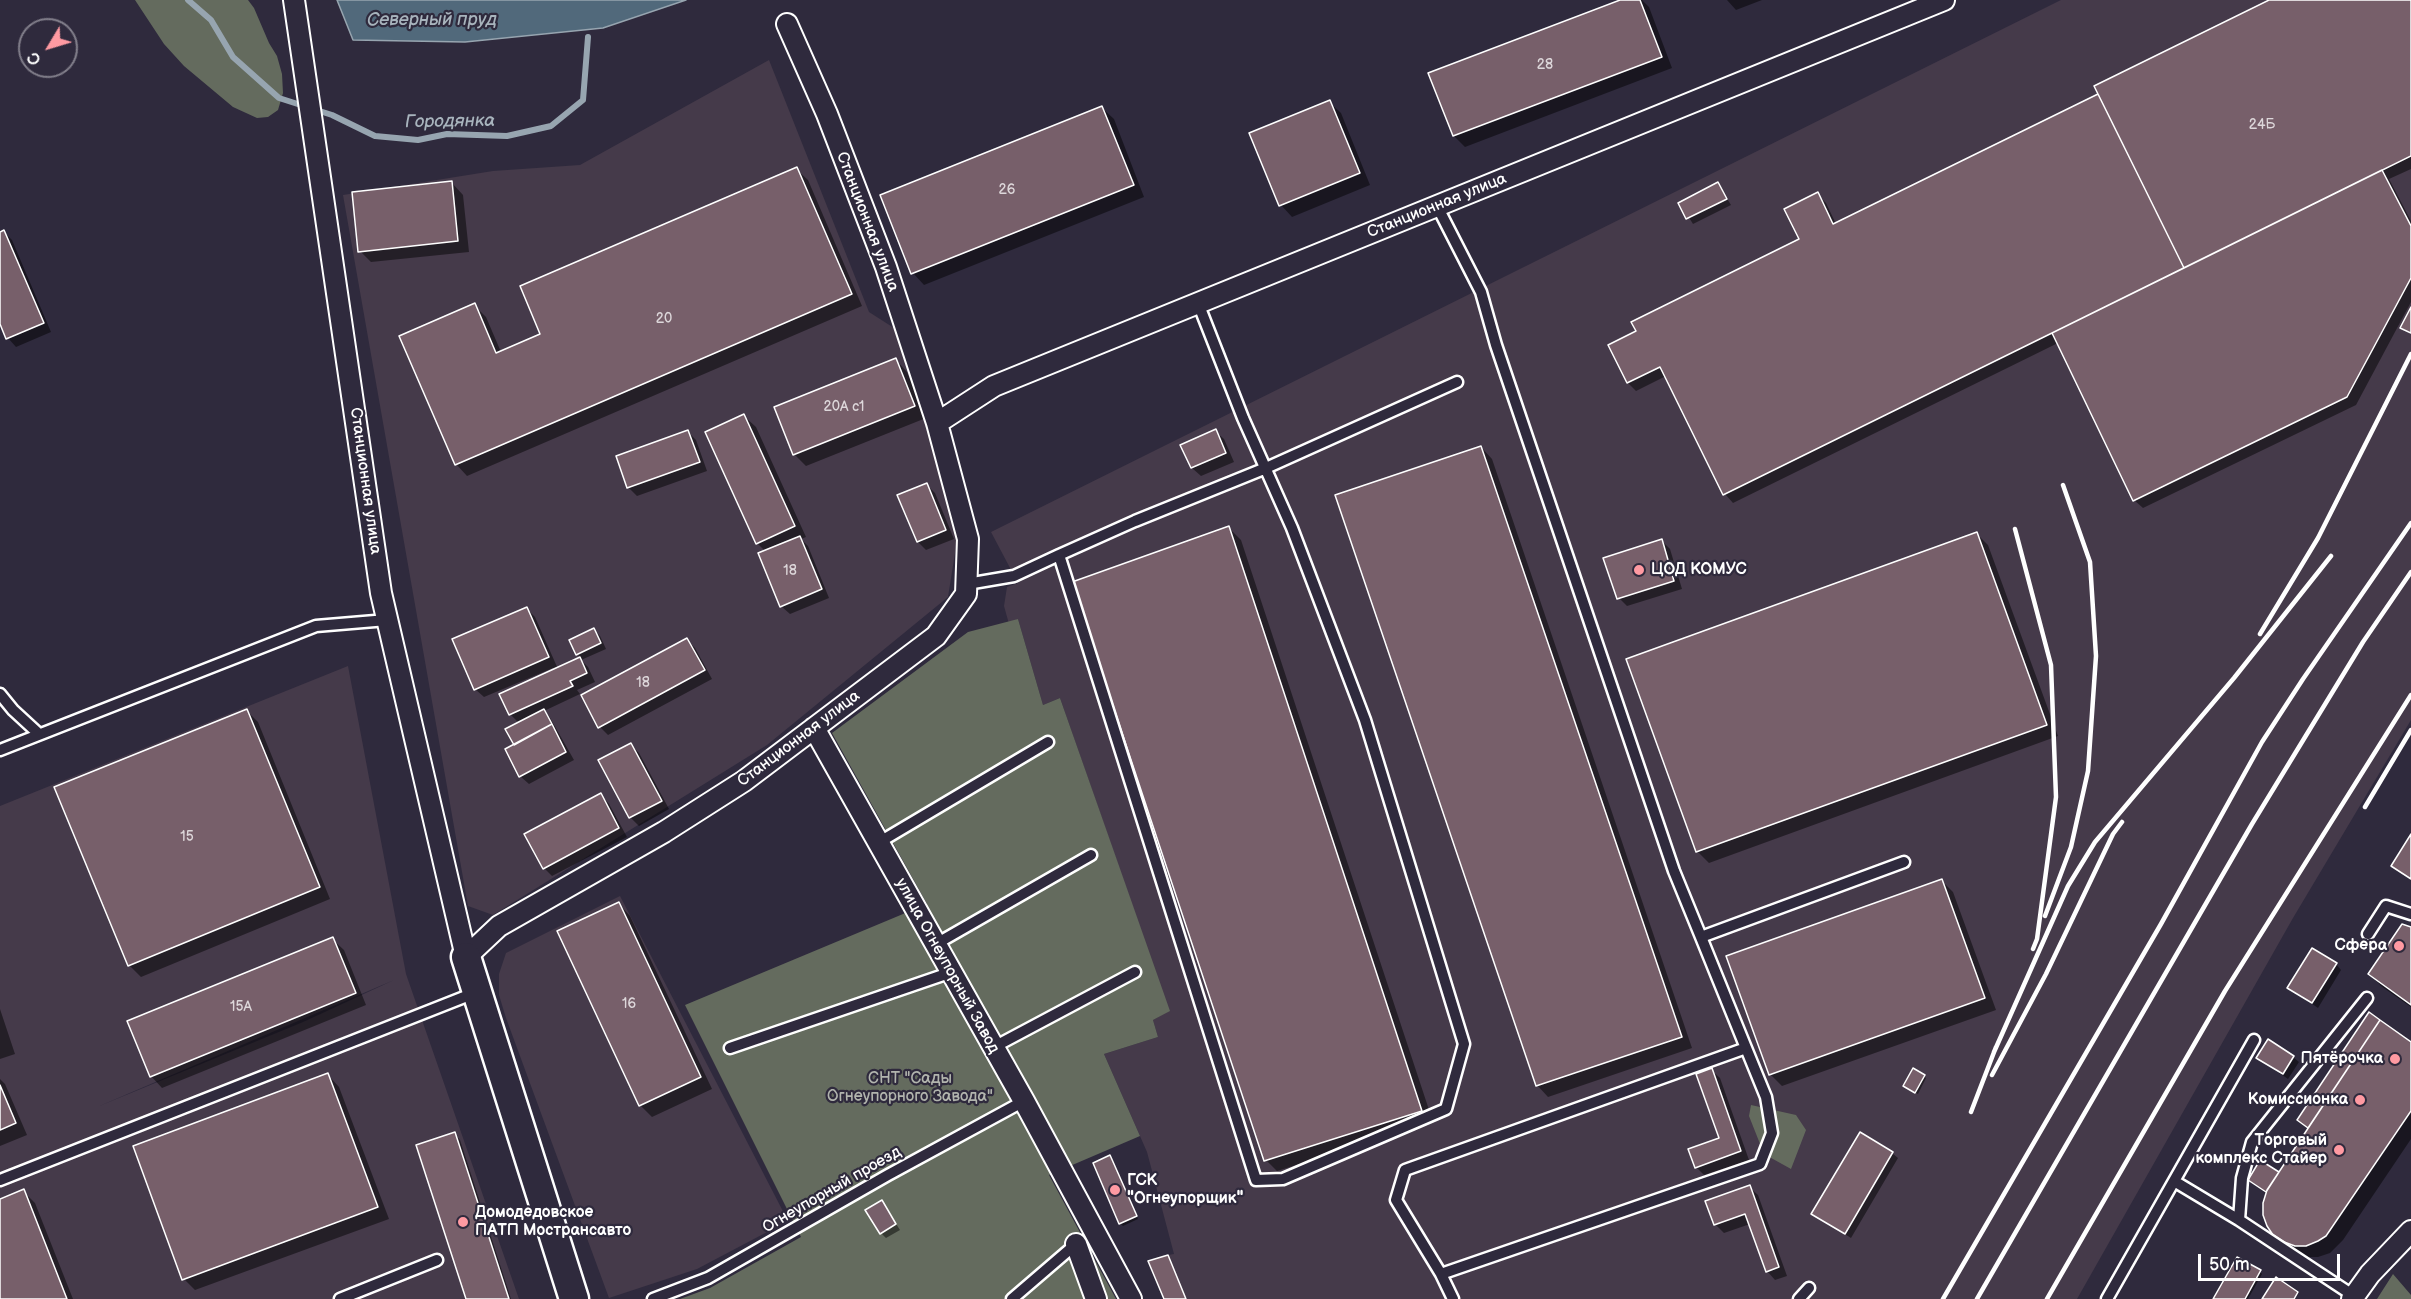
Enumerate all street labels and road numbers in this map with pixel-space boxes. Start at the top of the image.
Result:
street label: Станционная улица [831,149,903,295]
street label: Станционная улица [1365,169,1509,243]
street label: Станционная улица [345,406,385,556]
street label: Станционная улица [734,687,864,791]
street label: улица Огнеупорный Завод [891,875,1003,1057]
street label: Огнеупорный проезд [759,1143,905,1237]

